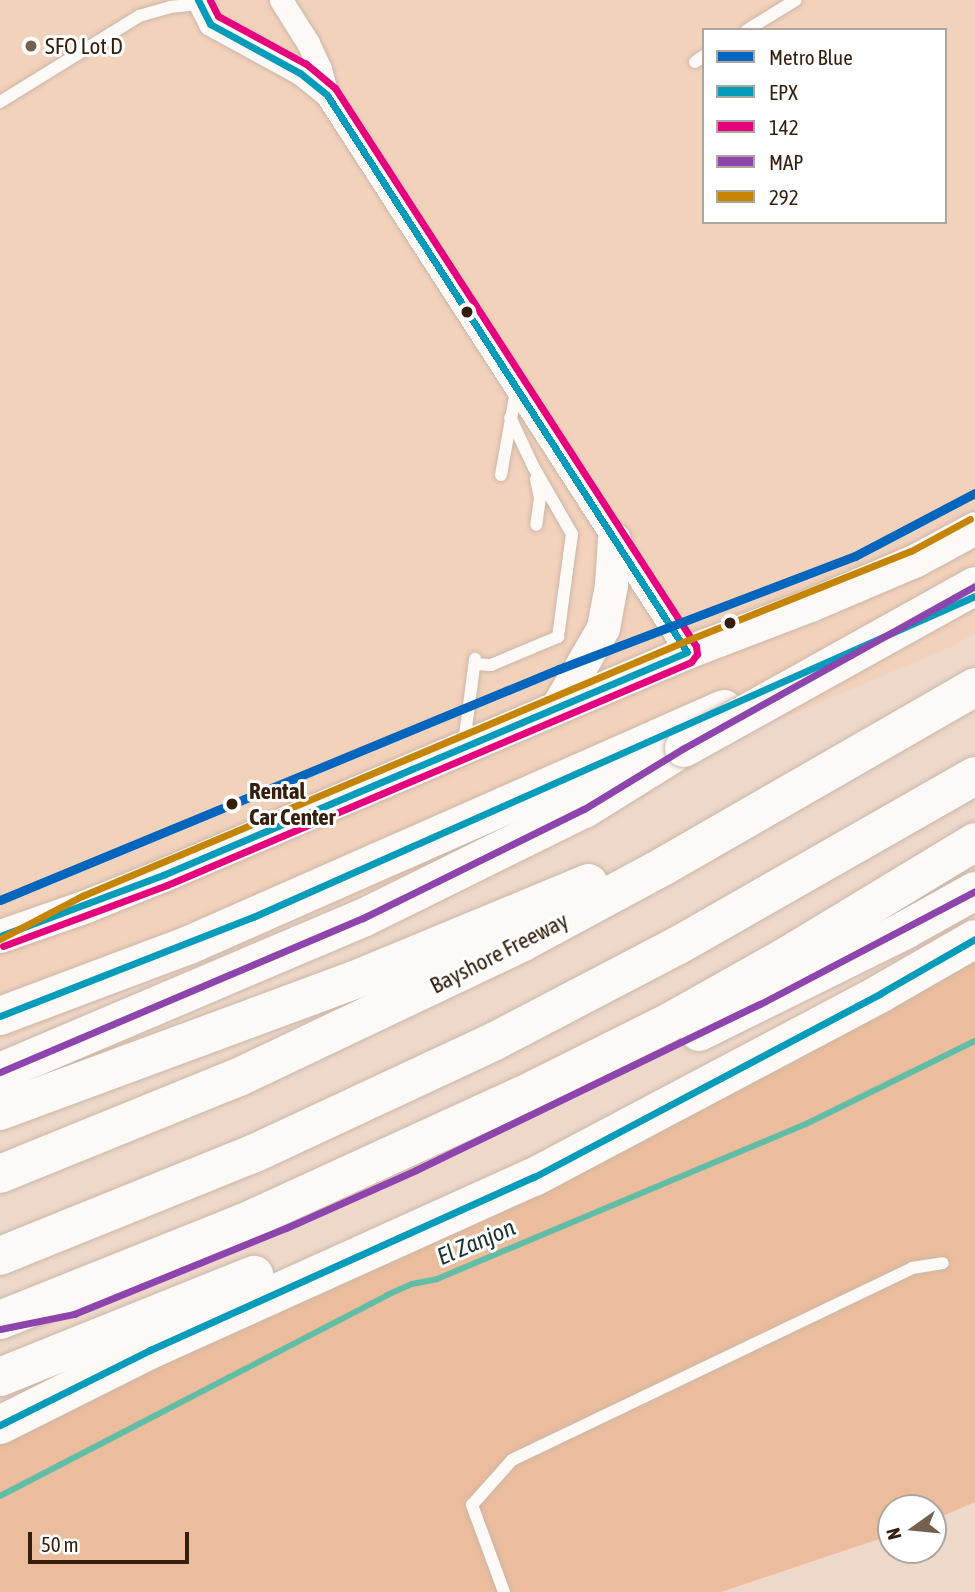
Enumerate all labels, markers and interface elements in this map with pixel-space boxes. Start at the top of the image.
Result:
legend [702,28,947,224]
place label: SFO Lot D [45,32,123,60]
marker: SFO Lot D [23,38,39,54]
text: Metro Blue [769,45,853,69]
text: EPX [769,80,798,104]
text: 142 [769,115,799,139]
text: MAP [769,150,804,174]
text: 292 [769,185,799,209]
unlabelled marker [460,305,474,319]
unlabelled marker [723,616,737,630]
place label: Rental Car Center [249,777,336,831]
marker: Rental Car Center [221,793,243,815]
street label: Bayshore Freeway [425,906,573,1000]
water label: El Zanjon [433,1213,519,1271]
north arrow [877,1494,947,1564]
scale bar [32,1518,192,1562]
text: N [882,1526,906,1542]
text: 50 m [41,1532,79,1556]

